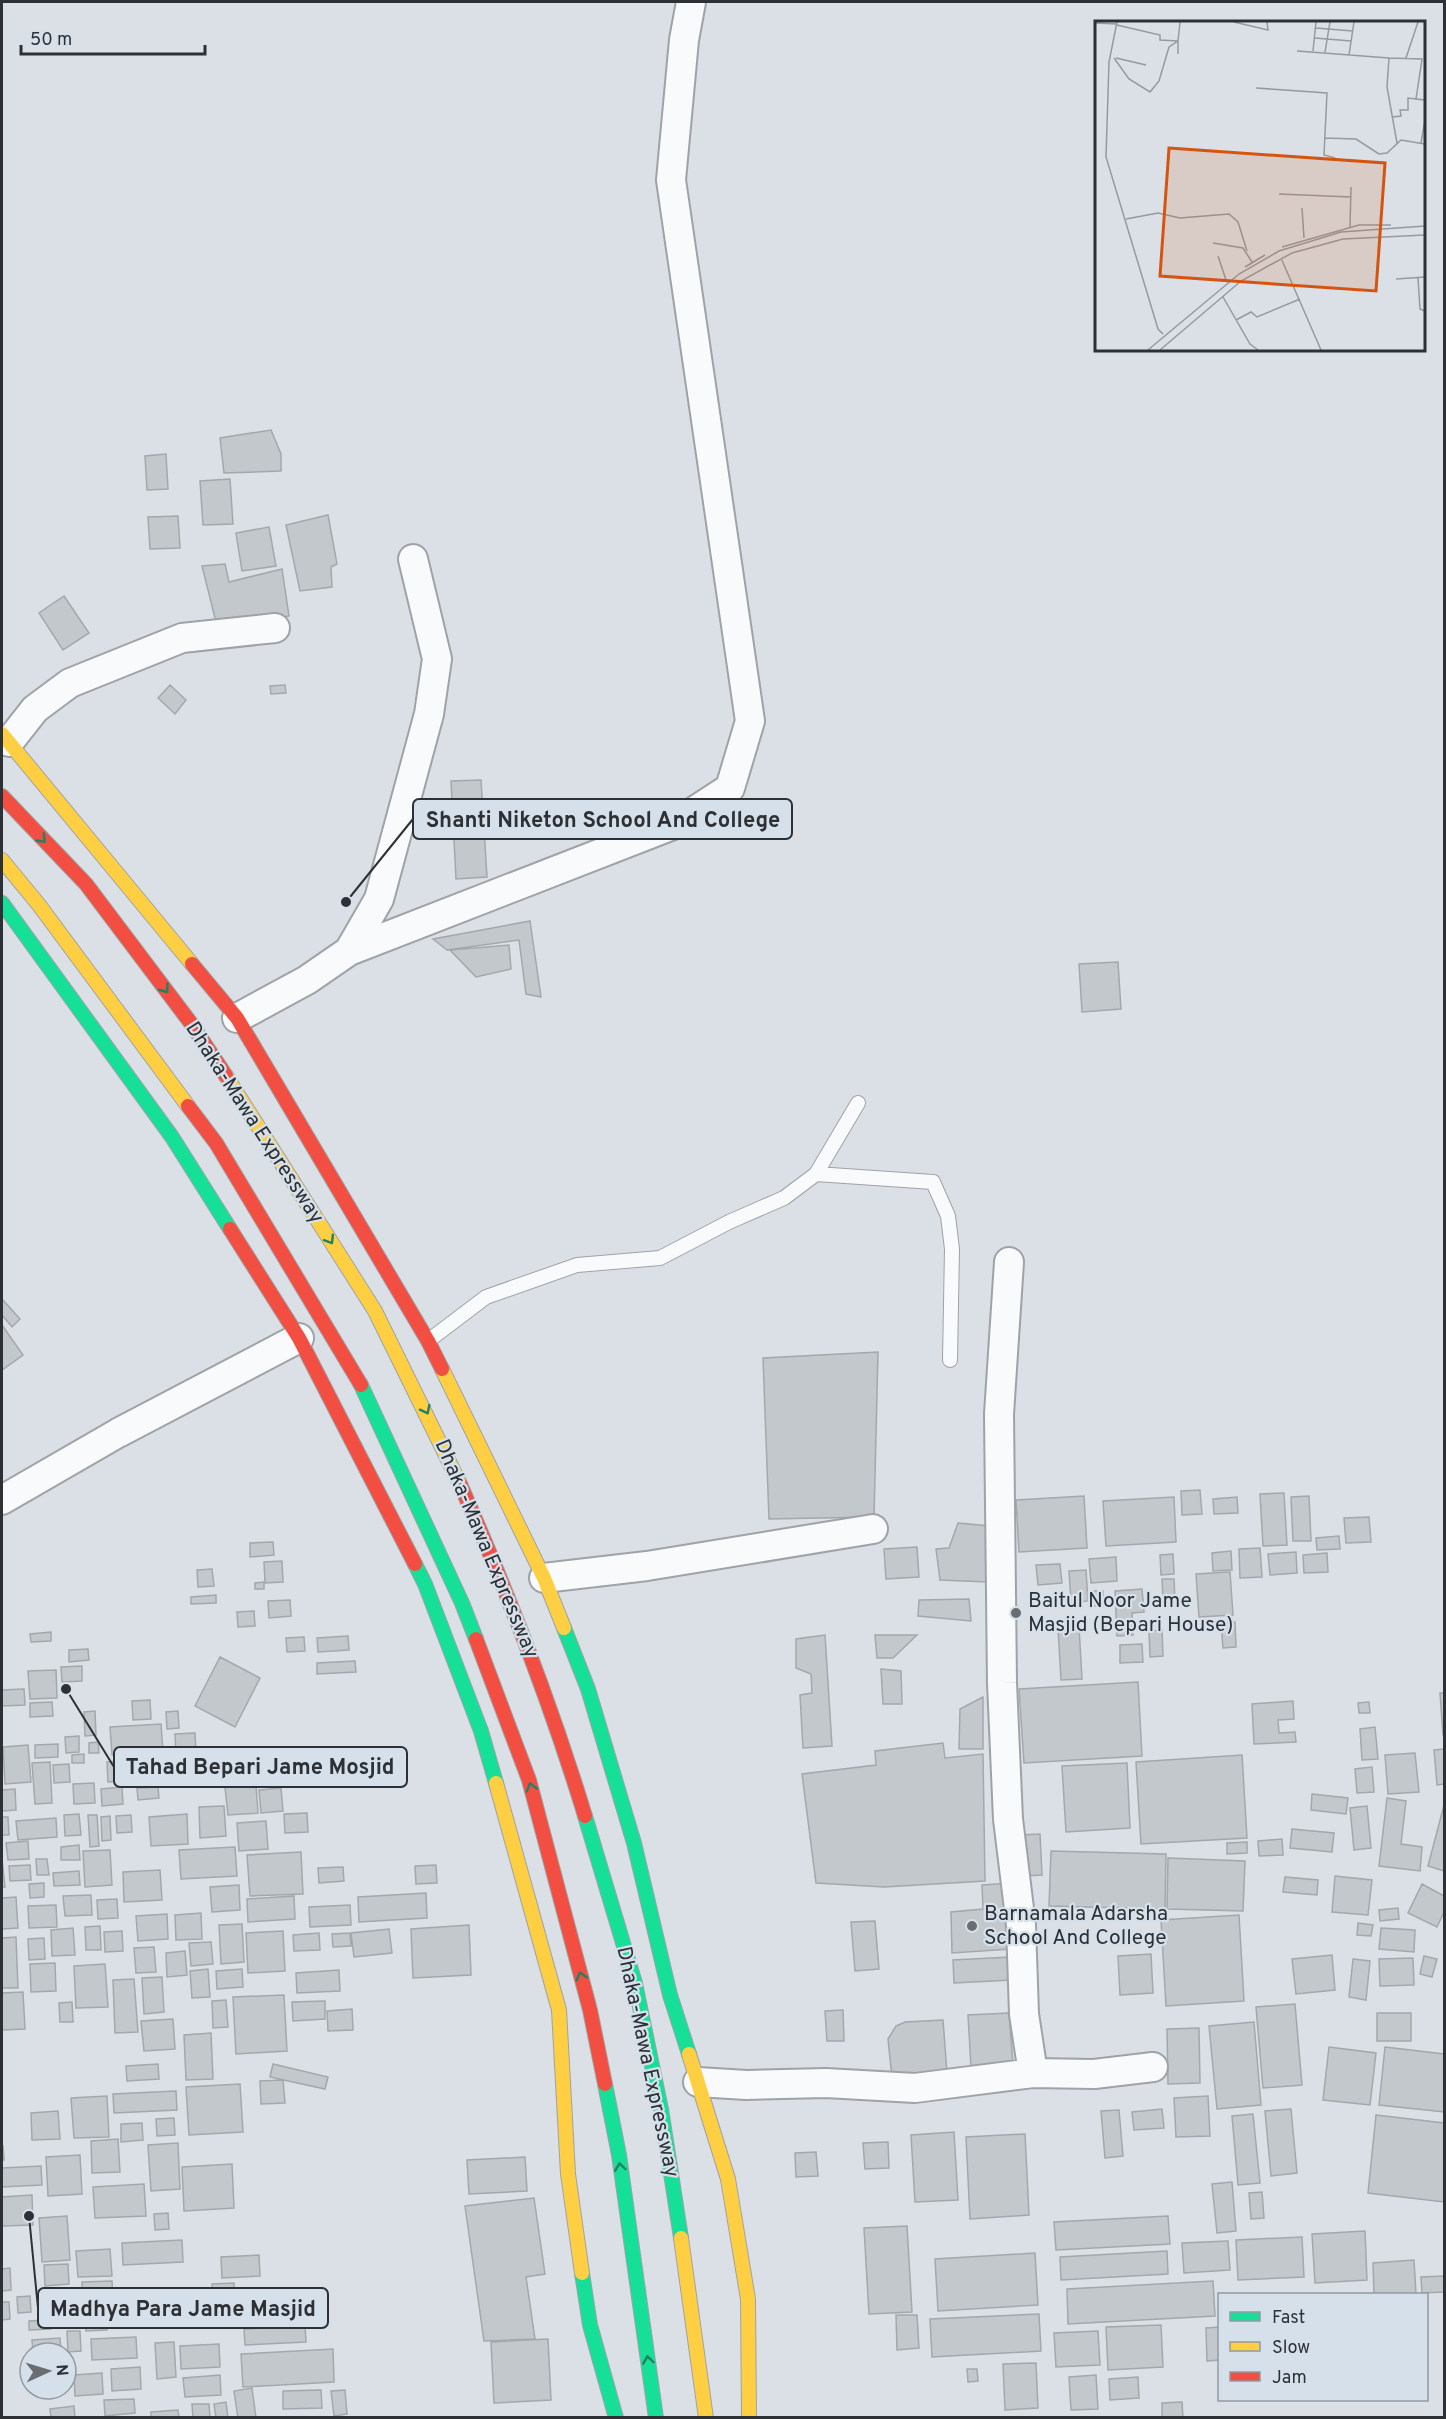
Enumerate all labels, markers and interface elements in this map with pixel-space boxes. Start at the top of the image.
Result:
scale bar [21,18,206,56]
inset map [1095,21,1425,351]
text: 50 m [30,29,72,52]
callout: Shanti Niketon School And College [413,799,792,839]
text: Shanti Niketon School And College [426,808,780,835]
one-way arrow [35,832,46,842]
one-way arrow [158,983,169,994]
street label: Dhaka-Mawa Expressway [179,1017,329,1229]
one-way arrow [323,1234,335,1244]
one-way arrow [418,1403,430,1414]
street label: Dhaka-Mawa Expressway [428,1435,544,1663]
place label: Baitul Noor Jame Masjid (Bepari House) [1028,1588,1233,1639]
marker: Baitul Noor Jame Masjid (Bepari House) [1009,1606,1023,1620]
callout: Tahad Bepari Jame Mosjid [114,1747,407,1787]
text: Tahad Bepari Jame Mosjid [125,1755,395,1782]
one-way arrow [526,1782,538,1793]
place label: Barnamala Adarsha School And College [984,1901,1168,1952]
marker: Barnamala Adarsha School And College [965,1919,979,1933]
street label: Dhaka-Mawa Expressway [609,1944,685,2180]
one-way arrow [576,1971,588,1981]
one-way arrow [615,2162,627,2171]
callout: Madhya Para Jame Masjid [38,2288,328,2328]
legend [1218,2293,1428,2401]
text: Madhya Para Jame Masjid [50,2297,316,2324]
text: Fast [1272,2307,1305,2330]
text: Slow [1272,2337,1310,2360]
north arrow [18,2341,78,2401]
one-way arrow [642,2355,654,2364]
text: N [51,2364,71,2377]
text: Jam [1272,2367,1307,2390]

